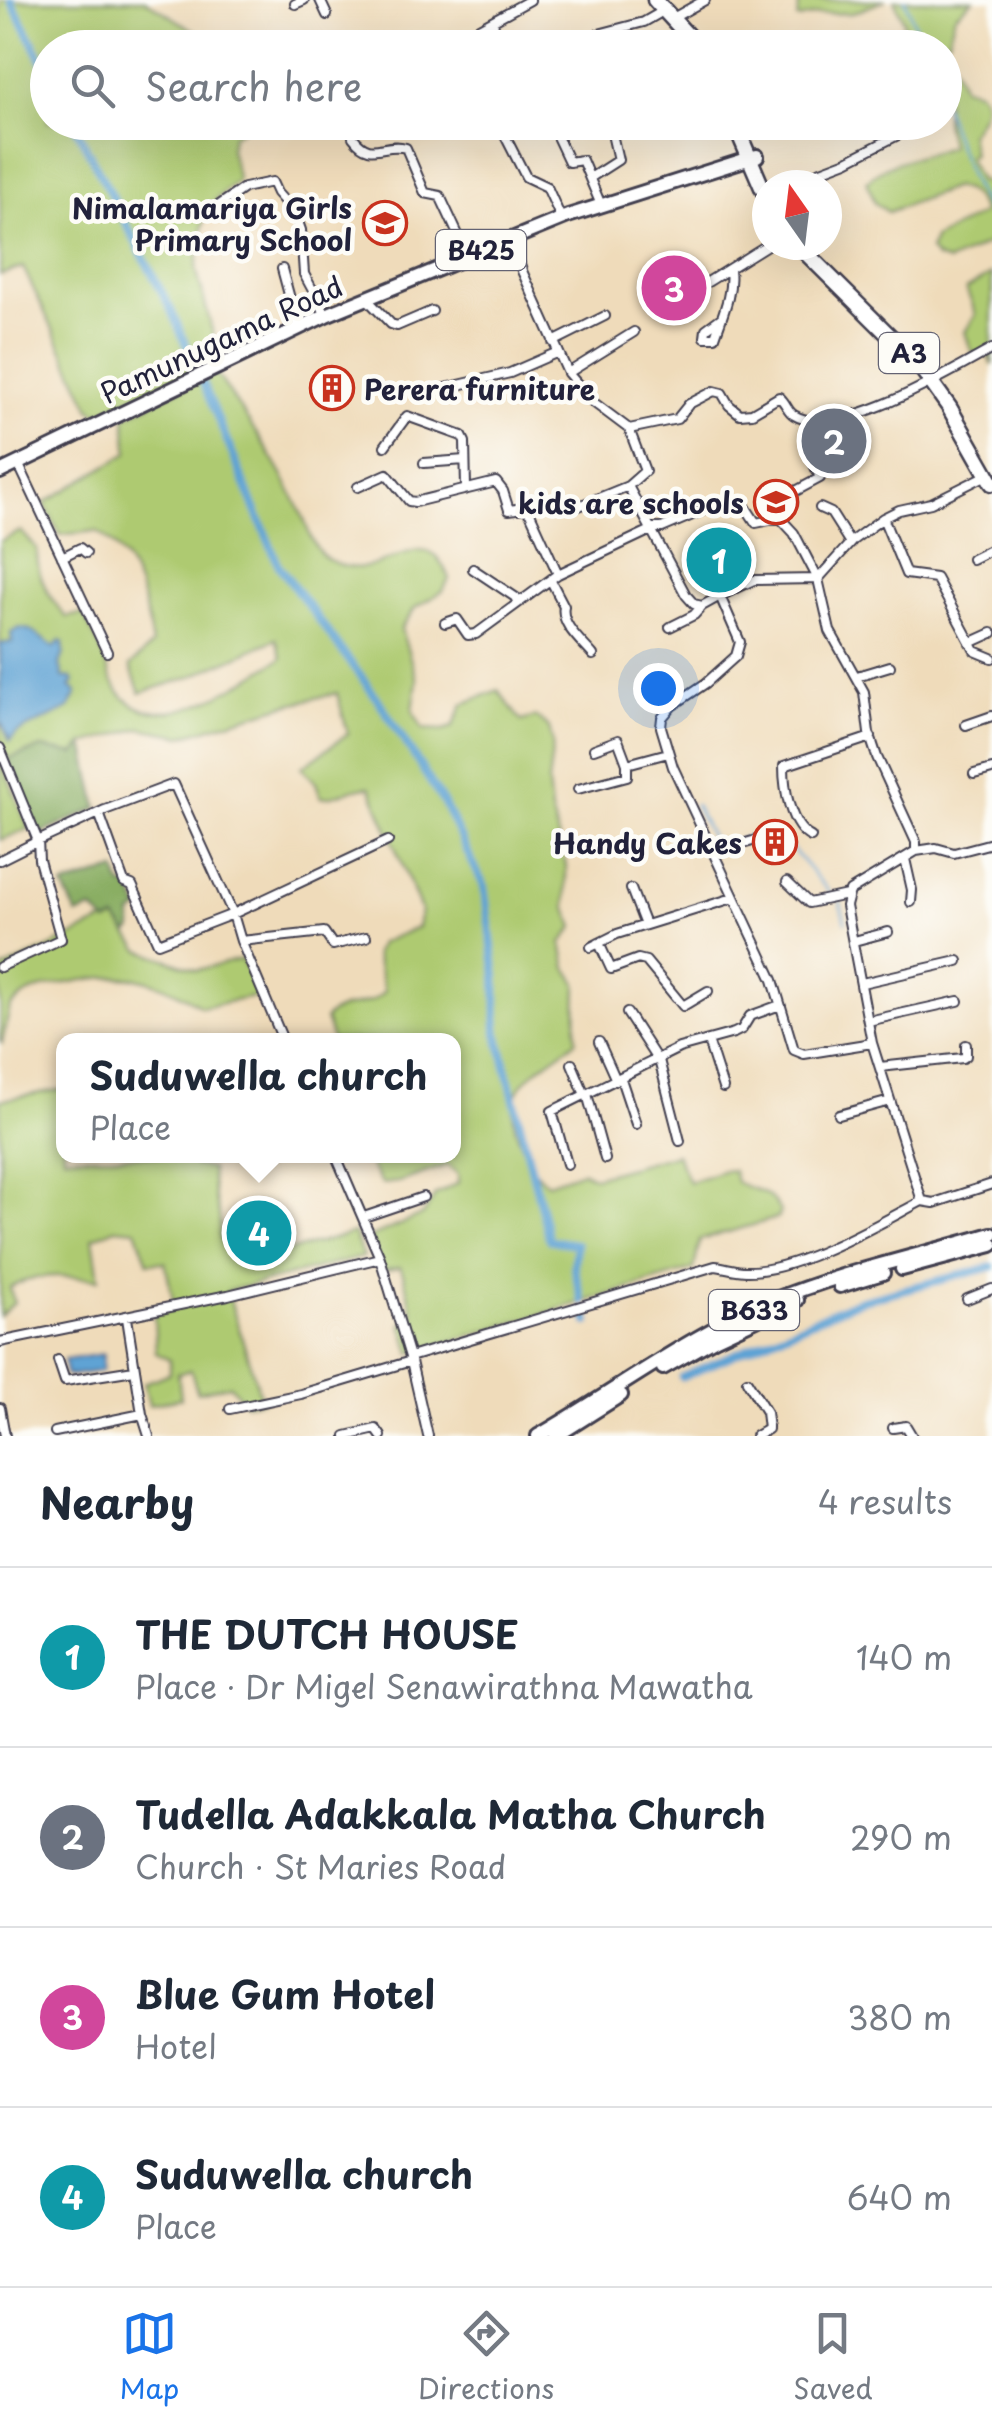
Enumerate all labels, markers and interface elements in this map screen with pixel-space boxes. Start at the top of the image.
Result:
search box [30,30,962,140]
text: Search here [145,57,362,114]
icon: search [65,58,120,113]
north arrow [752,170,842,260]
place label: Nimalamariya Girls Primary School [72,186,352,261]
school or university icon: Nimalamariya Girls Primary School [362,200,408,246]
road number: B425 [436,230,526,270]
pin: 3 [642,250,706,326]
street label: Pamunugama Road [92,264,350,414]
road number: A3 [879,333,939,373]
building icon: Perera furniture [309,365,355,411]
place label: Perera furniture [364,367,595,410]
pin: 2 [802,404,866,478]
school or university icon: kids are schools [753,479,799,525]
place label: kids are schools [518,481,744,524]
pin: 1 [686,522,752,598]
your location [633,663,684,714]
building icon: Handy Cakes [752,819,798,865]
place label: Handy Cakes [553,821,742,864]
popup [56,1033,461,1163]
text: Suduwella church [89,1046,428,1103]
text: Place [89,1103,171,1151]
pin: 4 [226,1196,292,1270]
road number: B633 [709,1290,799,1330]
text: Nearby [40,1470,194,1533]
text: 4 results [818,1477,952,1525]
text: THE DUTCH HOUSE [135,1605,519,1662]
text: 1 [65,1633,80,1681]
text: 140 m [856,1633,952,1681]
text: Place · Dr Migel Senawirathna Mawatha [135,1662,753,1710]
text: Tudella Adakkala Matha Church [135,1785,766,1842]
text: 2 [61,1813,84,1861]
text: 290 m [850,1813,952,1861]
text: Church · St Maries Road [135,1842,506,1890]
text: Blue Gum Hotel [135,1965,435,2022]
text: 3 [62,1993,83,2041]
text: 380 m [847,1993,952,2041]
text: Hotel [135,2022,217,2070]
text: Suduwella church [135,2145,473,2202]
text: 4 [62,2173,83,2221]
text: 640 m [847,2173,952,2221]
text: Place [135,2202,217,2250]
tab: Map [119,2306,179,2409]
tab: Directions [418,2306,554,2409]
tab: Saved [793,2306,873,2409]

